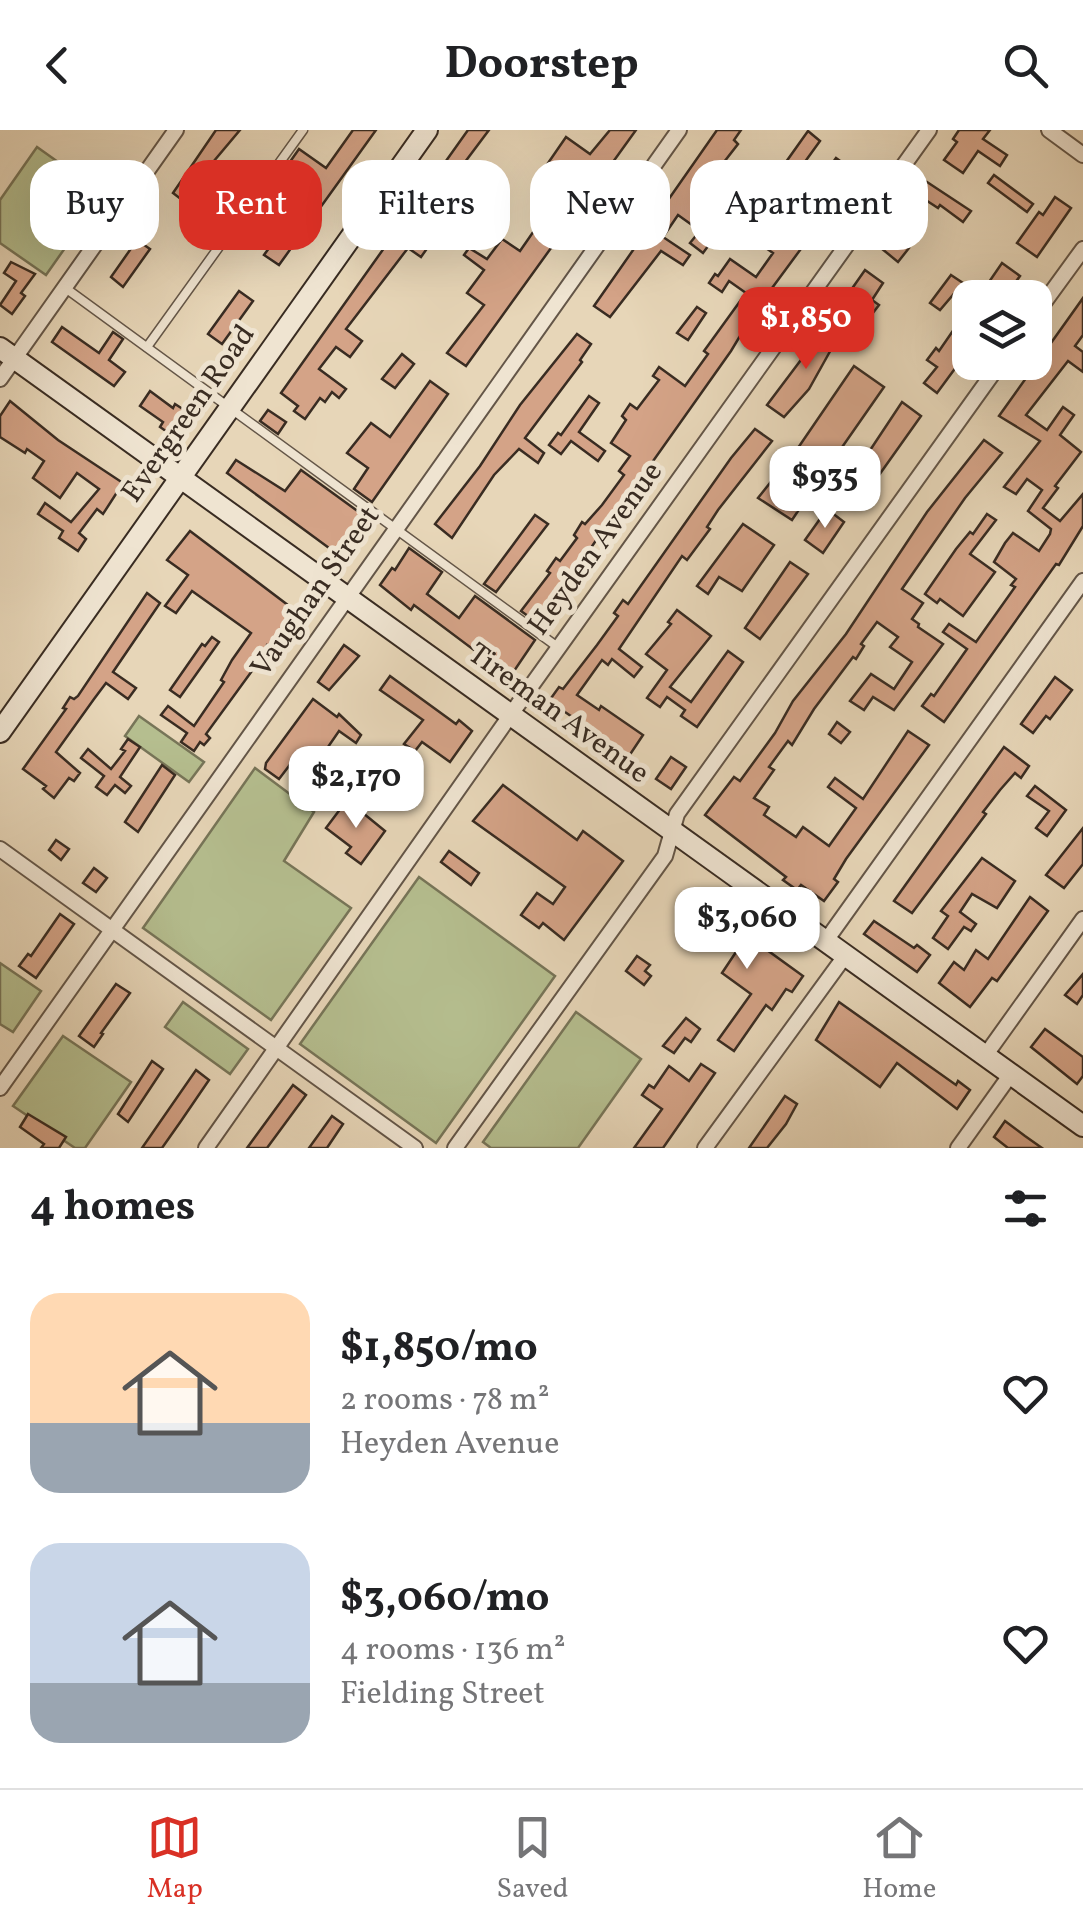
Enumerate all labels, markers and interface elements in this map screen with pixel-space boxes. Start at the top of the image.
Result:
text: Doorstep [444,34,639,97]
icon: back [30,38,85,93]
icon: search [998,38,1053,93]
chip: Buy [30,160,159,250]
chip: Rent [179,160,322,250]
chip: Filters [342,160,510,250]
chip: New [530,160,670,250]
chip: Apartment [690,160,928,250]
map controls [952,280,1052,380]
button: layers [952,280,1052,380]
pin: $1,850 [725,287,887,372]
text: $1,850 [760,297,852,341]
street label: Evergreen Road [112,317,266,511]
pin: $935 [766,446,884,531]
street label: Heyden Avenue [519,453,673,645]
text: $935 [792,456,858,500]
street label: Vaughan Street [241,498,391,686]
street label: Tireman Avenue [459,634,657,794]
pin: $2,170 [275,746,437,831]
text: $2,170 [311,756,401,800]
pin: $3,060 [666,887,828,972]
text: $3,060 [697,897,797,941]
text: 4 homes [30,1179,195,1238]
icon: filters [998,1181,1053,1236]
text: $1,850/mo [340,1320,538,1379]
icon: home [110,1333,230,1453]
icon: heart [998,1366,1053,1421]
text: 2 rooms · 78 m² [340,1379,550,1423]
text: Heyden Avenue [340,1423,559,1467]
text: $3,060/mo [340,1570,550,1629]
icon: home [110,1583,230,1703]
icon: heart [998,1616,1053,1671]
text: 4 rooms · 136 m² [340,1629,566,1673]
text: Fielding Street [340,1673,545,1717]
tab: Map [147,1810,203,1909]
tab: Saved [496,1810,569,1909]
tab: Home [862,1810,936,1909]

